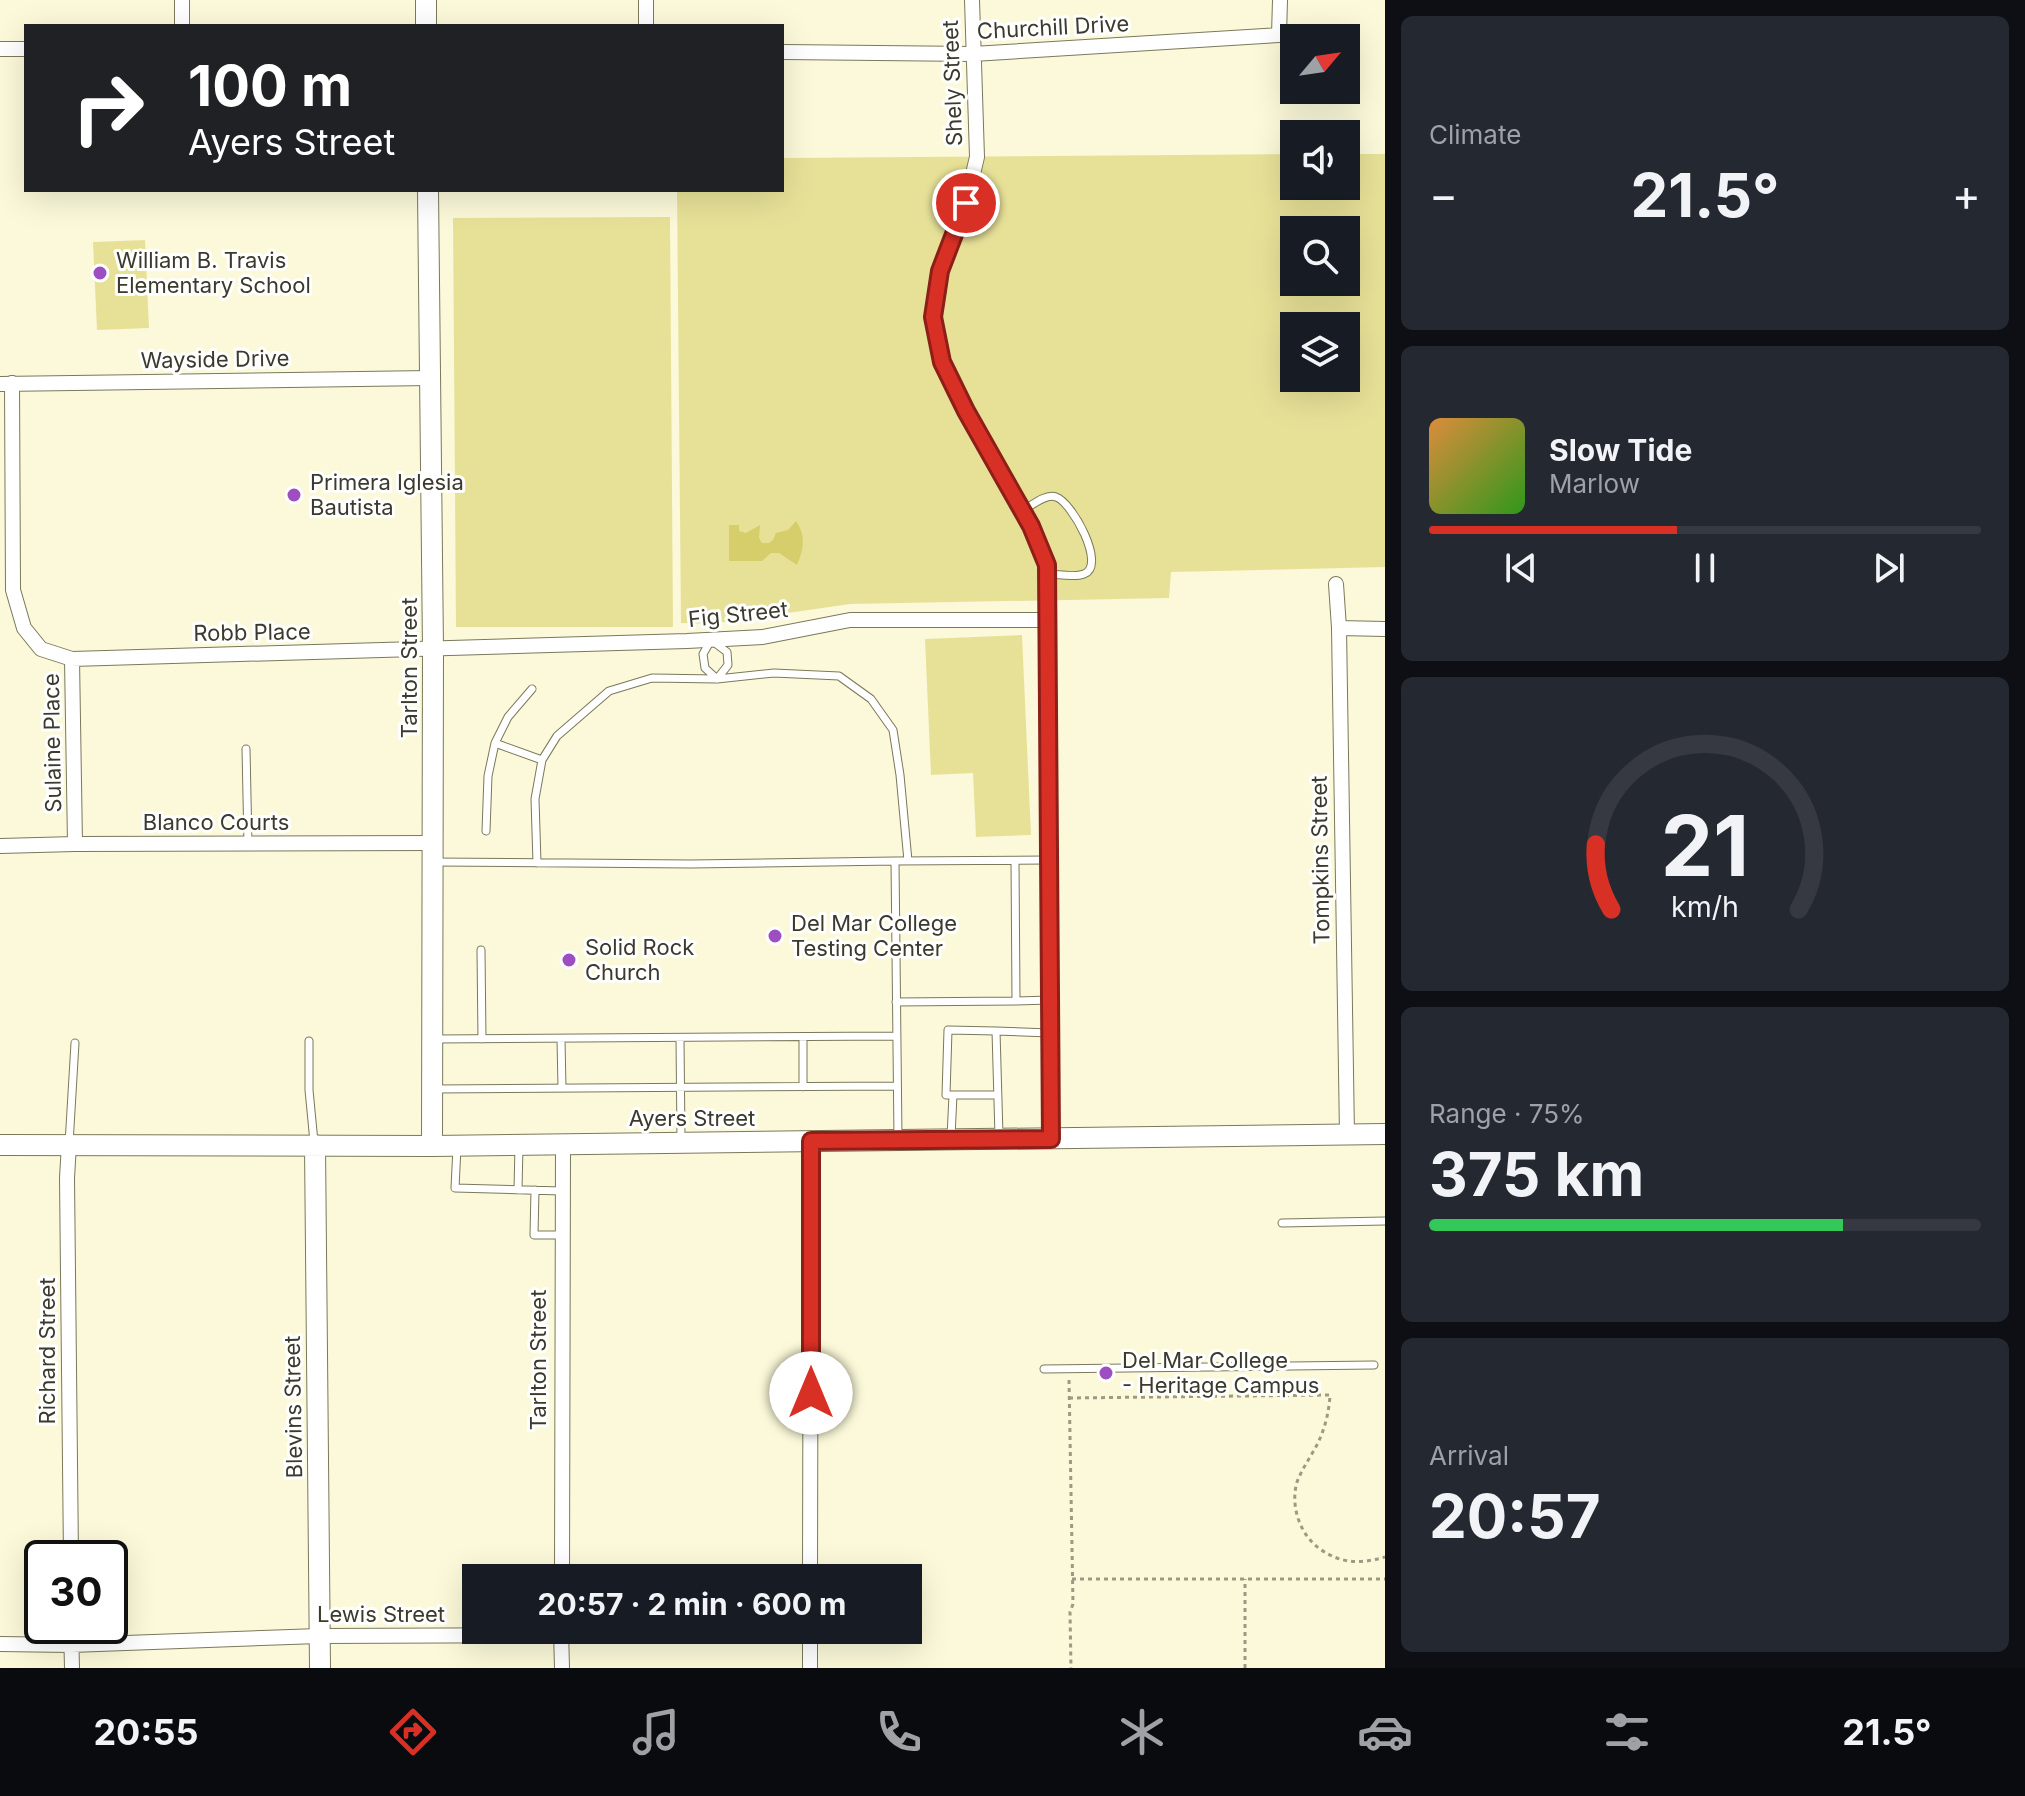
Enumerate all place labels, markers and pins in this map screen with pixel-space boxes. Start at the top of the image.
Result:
pin [932,169,1000,237]
place label: William B. Travis Elementary School [116,247,311,298]
marker: William B. Travis Elementary School [91,264,109,282]
place label: Primera Iglesia Bautista [310,469,464,520]
marker: Primera Iglesia Bautista [285,486,303,504]
place label: Del Mar College Testing Center [791,910,957,961]
marker: Del Mar College Testing Center [766,927,784,945]
place label: Solid Rock Church [585,934,694,985]
marker: Solid Rock Church [560,951,578,969]
place label: Del Mar College - Heritage Campus [1122,1347,1319,1398]
marker: Del Mar College - Heritage Campus [1097,1364,1115,1382]

